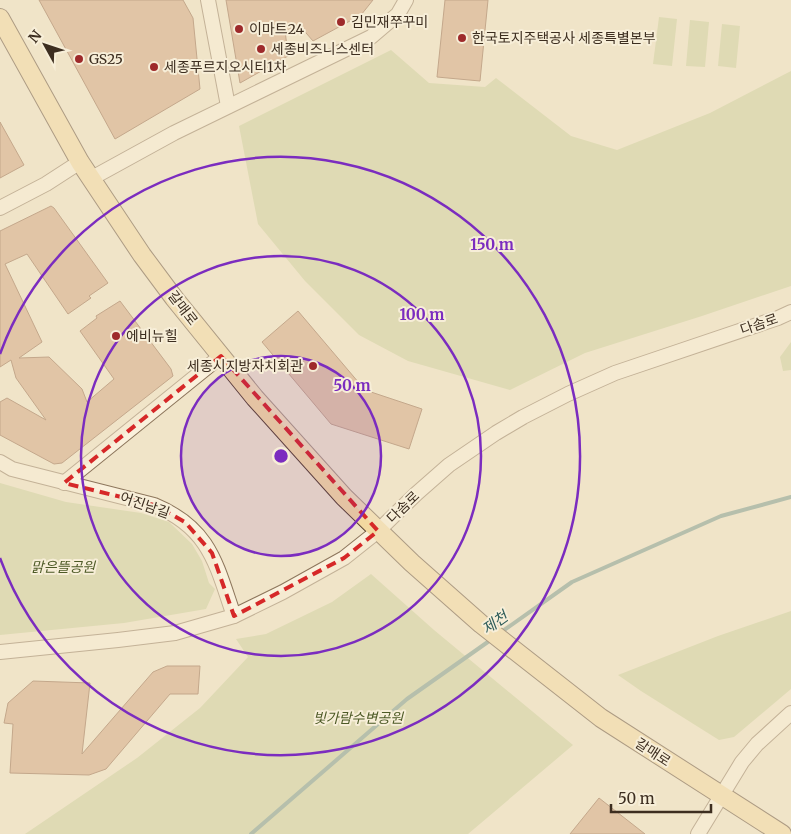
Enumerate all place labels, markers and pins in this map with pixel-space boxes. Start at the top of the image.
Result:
place label: 김민재쭈꾸미 [351,13,428,31]
marker: 김민재쭈꾸미 [335,16,347,28]
place label: 이마트24 [249,20,305,38]
marker: 이마트24 [233,23,245,35]
place label: 한국토지주택공사 세종특별본부 [472,29,656,47]
marker: 한국토지주택공사 세종특별본부 [456,32,468,44]
place label: 세종비즈니스센터 [271,40,374,58]
marker: 세종비즈니스센터 [255,43,267,55]
place label: GS25 [89,50,123,68]
marker: GS25 [73,53,85,65]
place label: 세종푸르지오시티1차 [164,58,286,76]
marker: 세종푸르지오시티1차 [148,61,160,73]
place label: 에비뉴힐 [126,327,178,345]
marker: 에비뉴힐 [110,330,122,342]
place label: 세종시지방자치회관 [187,357,303,375]
marker: 세종시지방자치회관 [307,360,319,372]
centre of rings [272,447,290,465]

